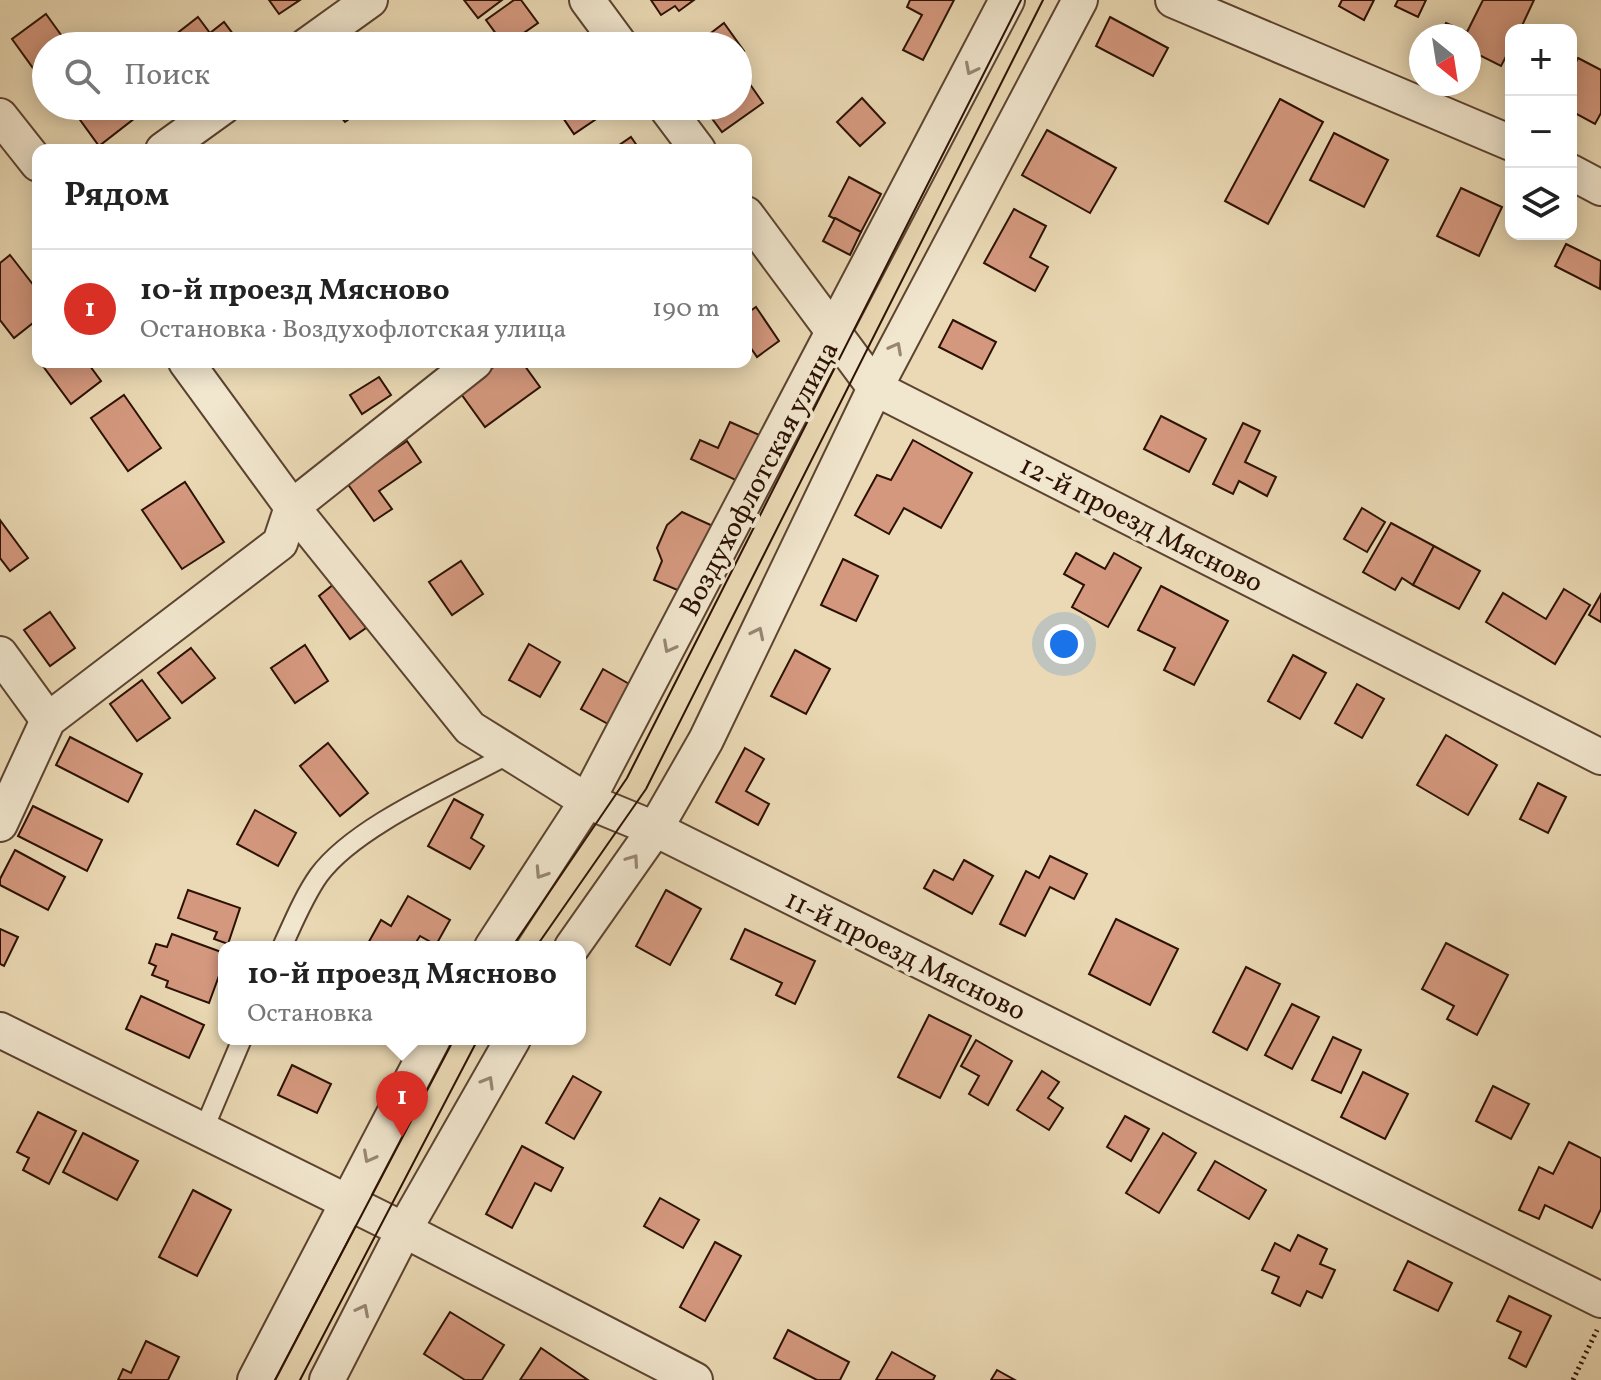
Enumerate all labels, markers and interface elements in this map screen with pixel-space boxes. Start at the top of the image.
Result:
north arrow [1409,24,1481,96]
map controls [1505,24,1577,240]
button: + [1505,24,1577,96]
search box [32,32,752,120]
icon: search [60,54,104,98]
text: Поиск [124,55,210,97]
one-way arrow [965,61,980,76]
button: − [1505,96,1577,168]
button: layers [1505,168,1577,240]
text: Рядом [64,173,169,220]
text: 10-й проезд Мясново [140,270,450,312]
text: 1 [85,291,95,327]
text: 190 m [652,291,720,327]
text: Остановка · Воздухофлотская улица [140,312,566,348]
street label: Воздухофлотская улица [671,335,849,624]
one-way arrow [887,342,902,357]
street label: 12-й проезд Мясново [1012,447,1269,604]
your location [1044,624,1084,664]
one-way arrow [748,626,764,641]
one-way arrow [663,639,678,653]
one-way arrow [623,855,638,869]
one-way arrow [535,864,550,879]
street label: 11-й проезд Мясново [778,881,1032,1032]
popup [218,941,586,1045]
text: 10-й проезд Мясново [247,954,557,996]
text: Остановка [247,996,374,1032]
pin: 1 [376,1071,428,1137]
one-way arrow [478,1077,494,1091]
one-way arrow [364,1149,379,1163]
one-way arrow [353,1304,368,1319]

